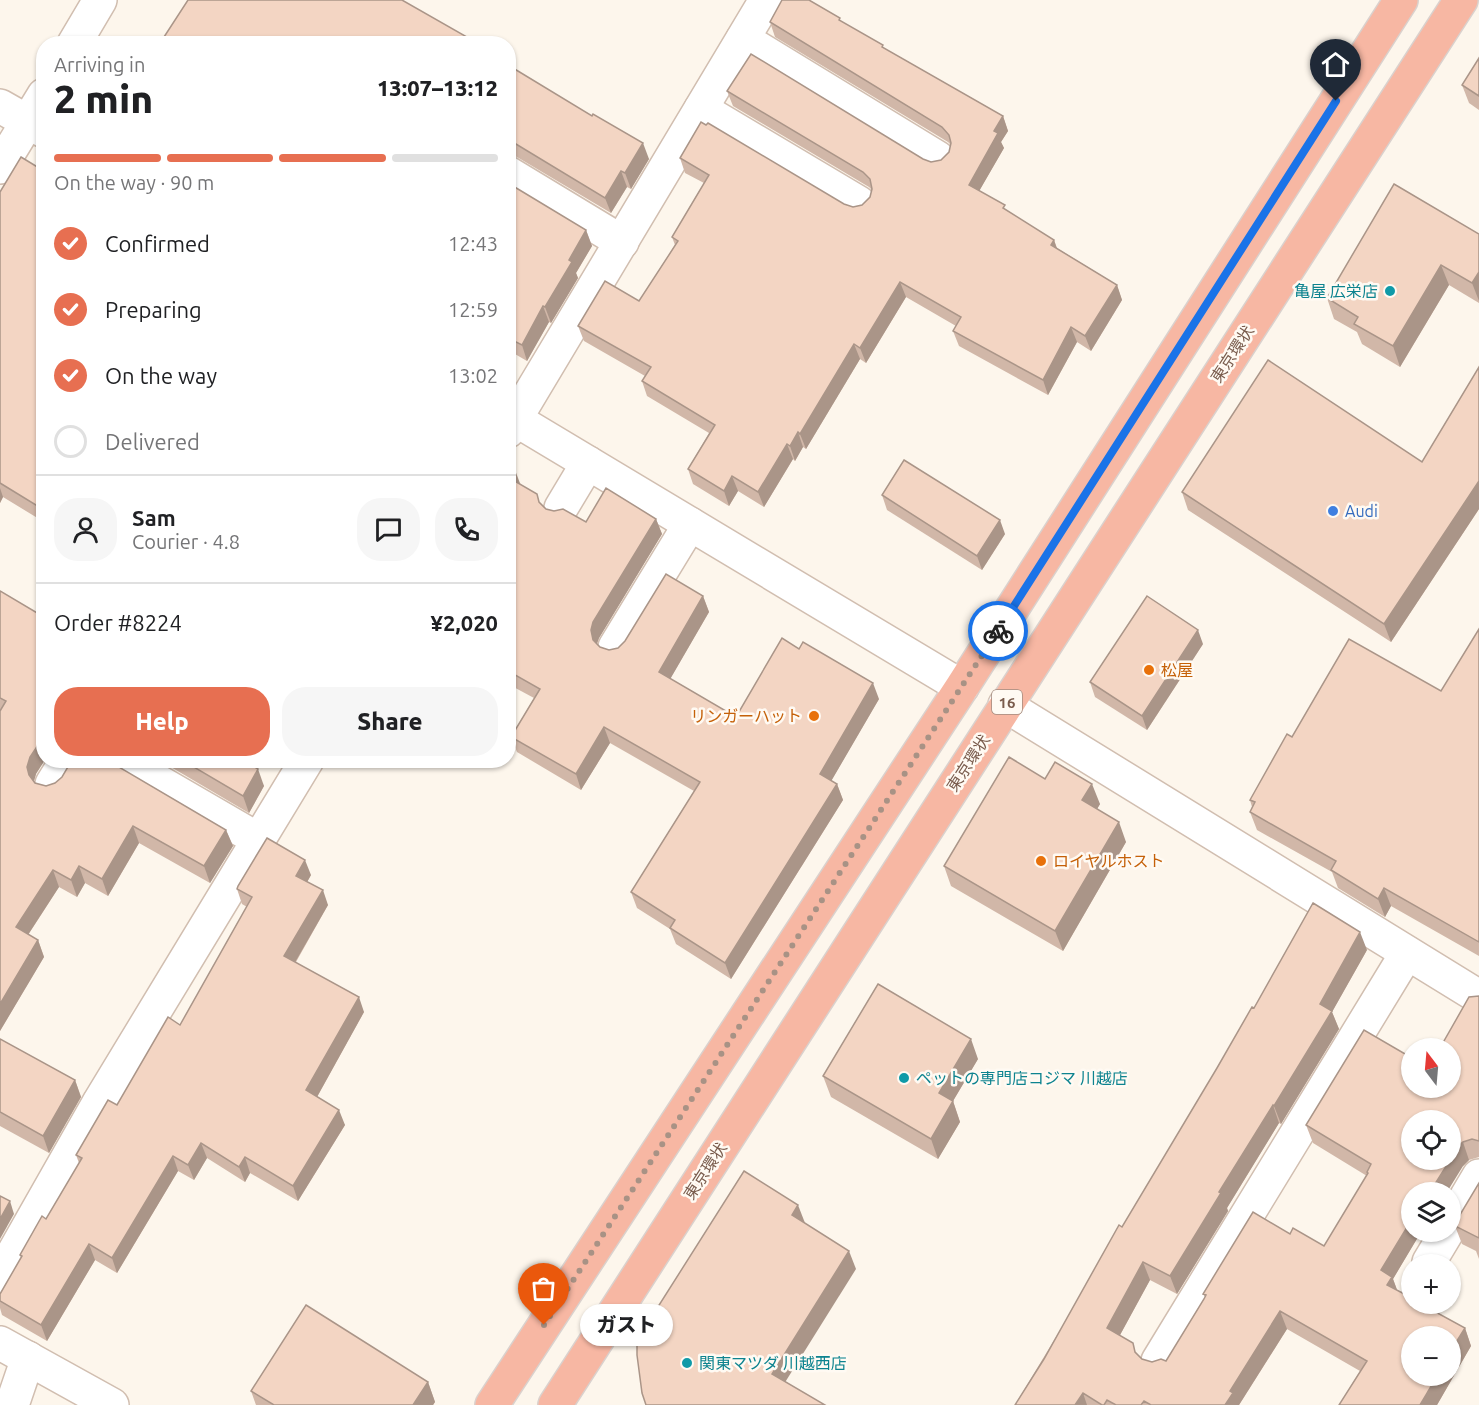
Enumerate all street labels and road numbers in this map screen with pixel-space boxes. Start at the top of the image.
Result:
street label: 東京環状 [1207,322,1257,386]
road number: 16 [992,690,1022,714]
street label: 東京環状 [943,731,993,795]
street label: 東京環状 [680,1139,730,1203]

